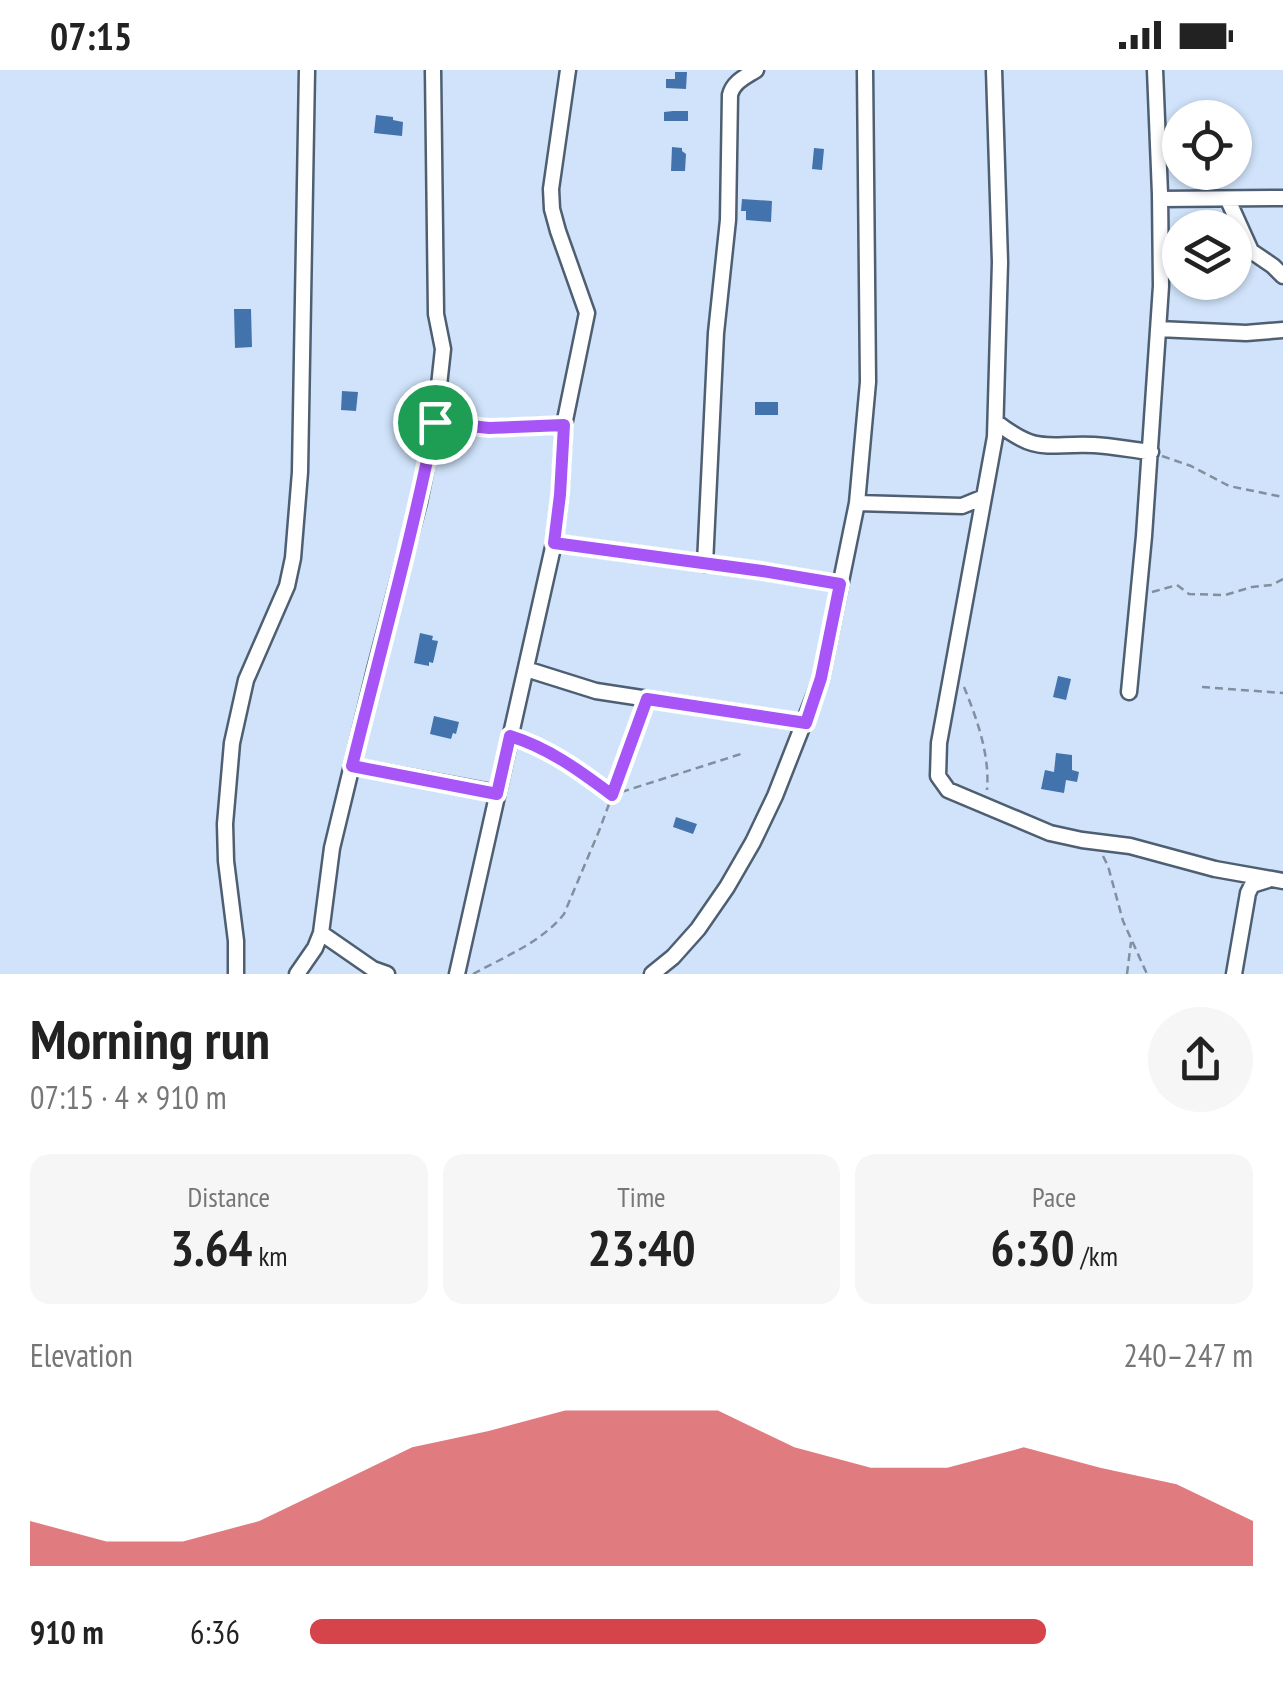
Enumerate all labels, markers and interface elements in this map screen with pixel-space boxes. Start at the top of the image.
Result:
text: 07:15 [50,11,132,60]
map controls [1162,100,1252,300]
button: locate [1162,100,1252,190]
button: layers [1162,210,1252,300]
pin [393,380,478,465]
icon: arrive [408,395,463,450]
text: Morning run [30,1003,270,1074]
button: share [1148,1007,1253,1112]
text: 07:15 · 4 × 910 m [30,1076,227,1118]
text: Distance [188,1178,270,1215]
text: Time [617,1178,666,1215]
text: Pace [1032,1178,1076,1215]
text: 3.64 [170,1215,252,1280]
text: 23:40 [587,1215,696,1280]
text: 6:30 [990,1215,1075,1280]
text: km [252,1237,288,1274]
text: /km [1075,1237,1118,1274]
text: Elevation [30,1334,133,1376]
text: 240–247 m [1123,1334,1253,1376]
text: 910 m [30,1611,104,1653]
text: 6:36 [190,1611,240,1653]

